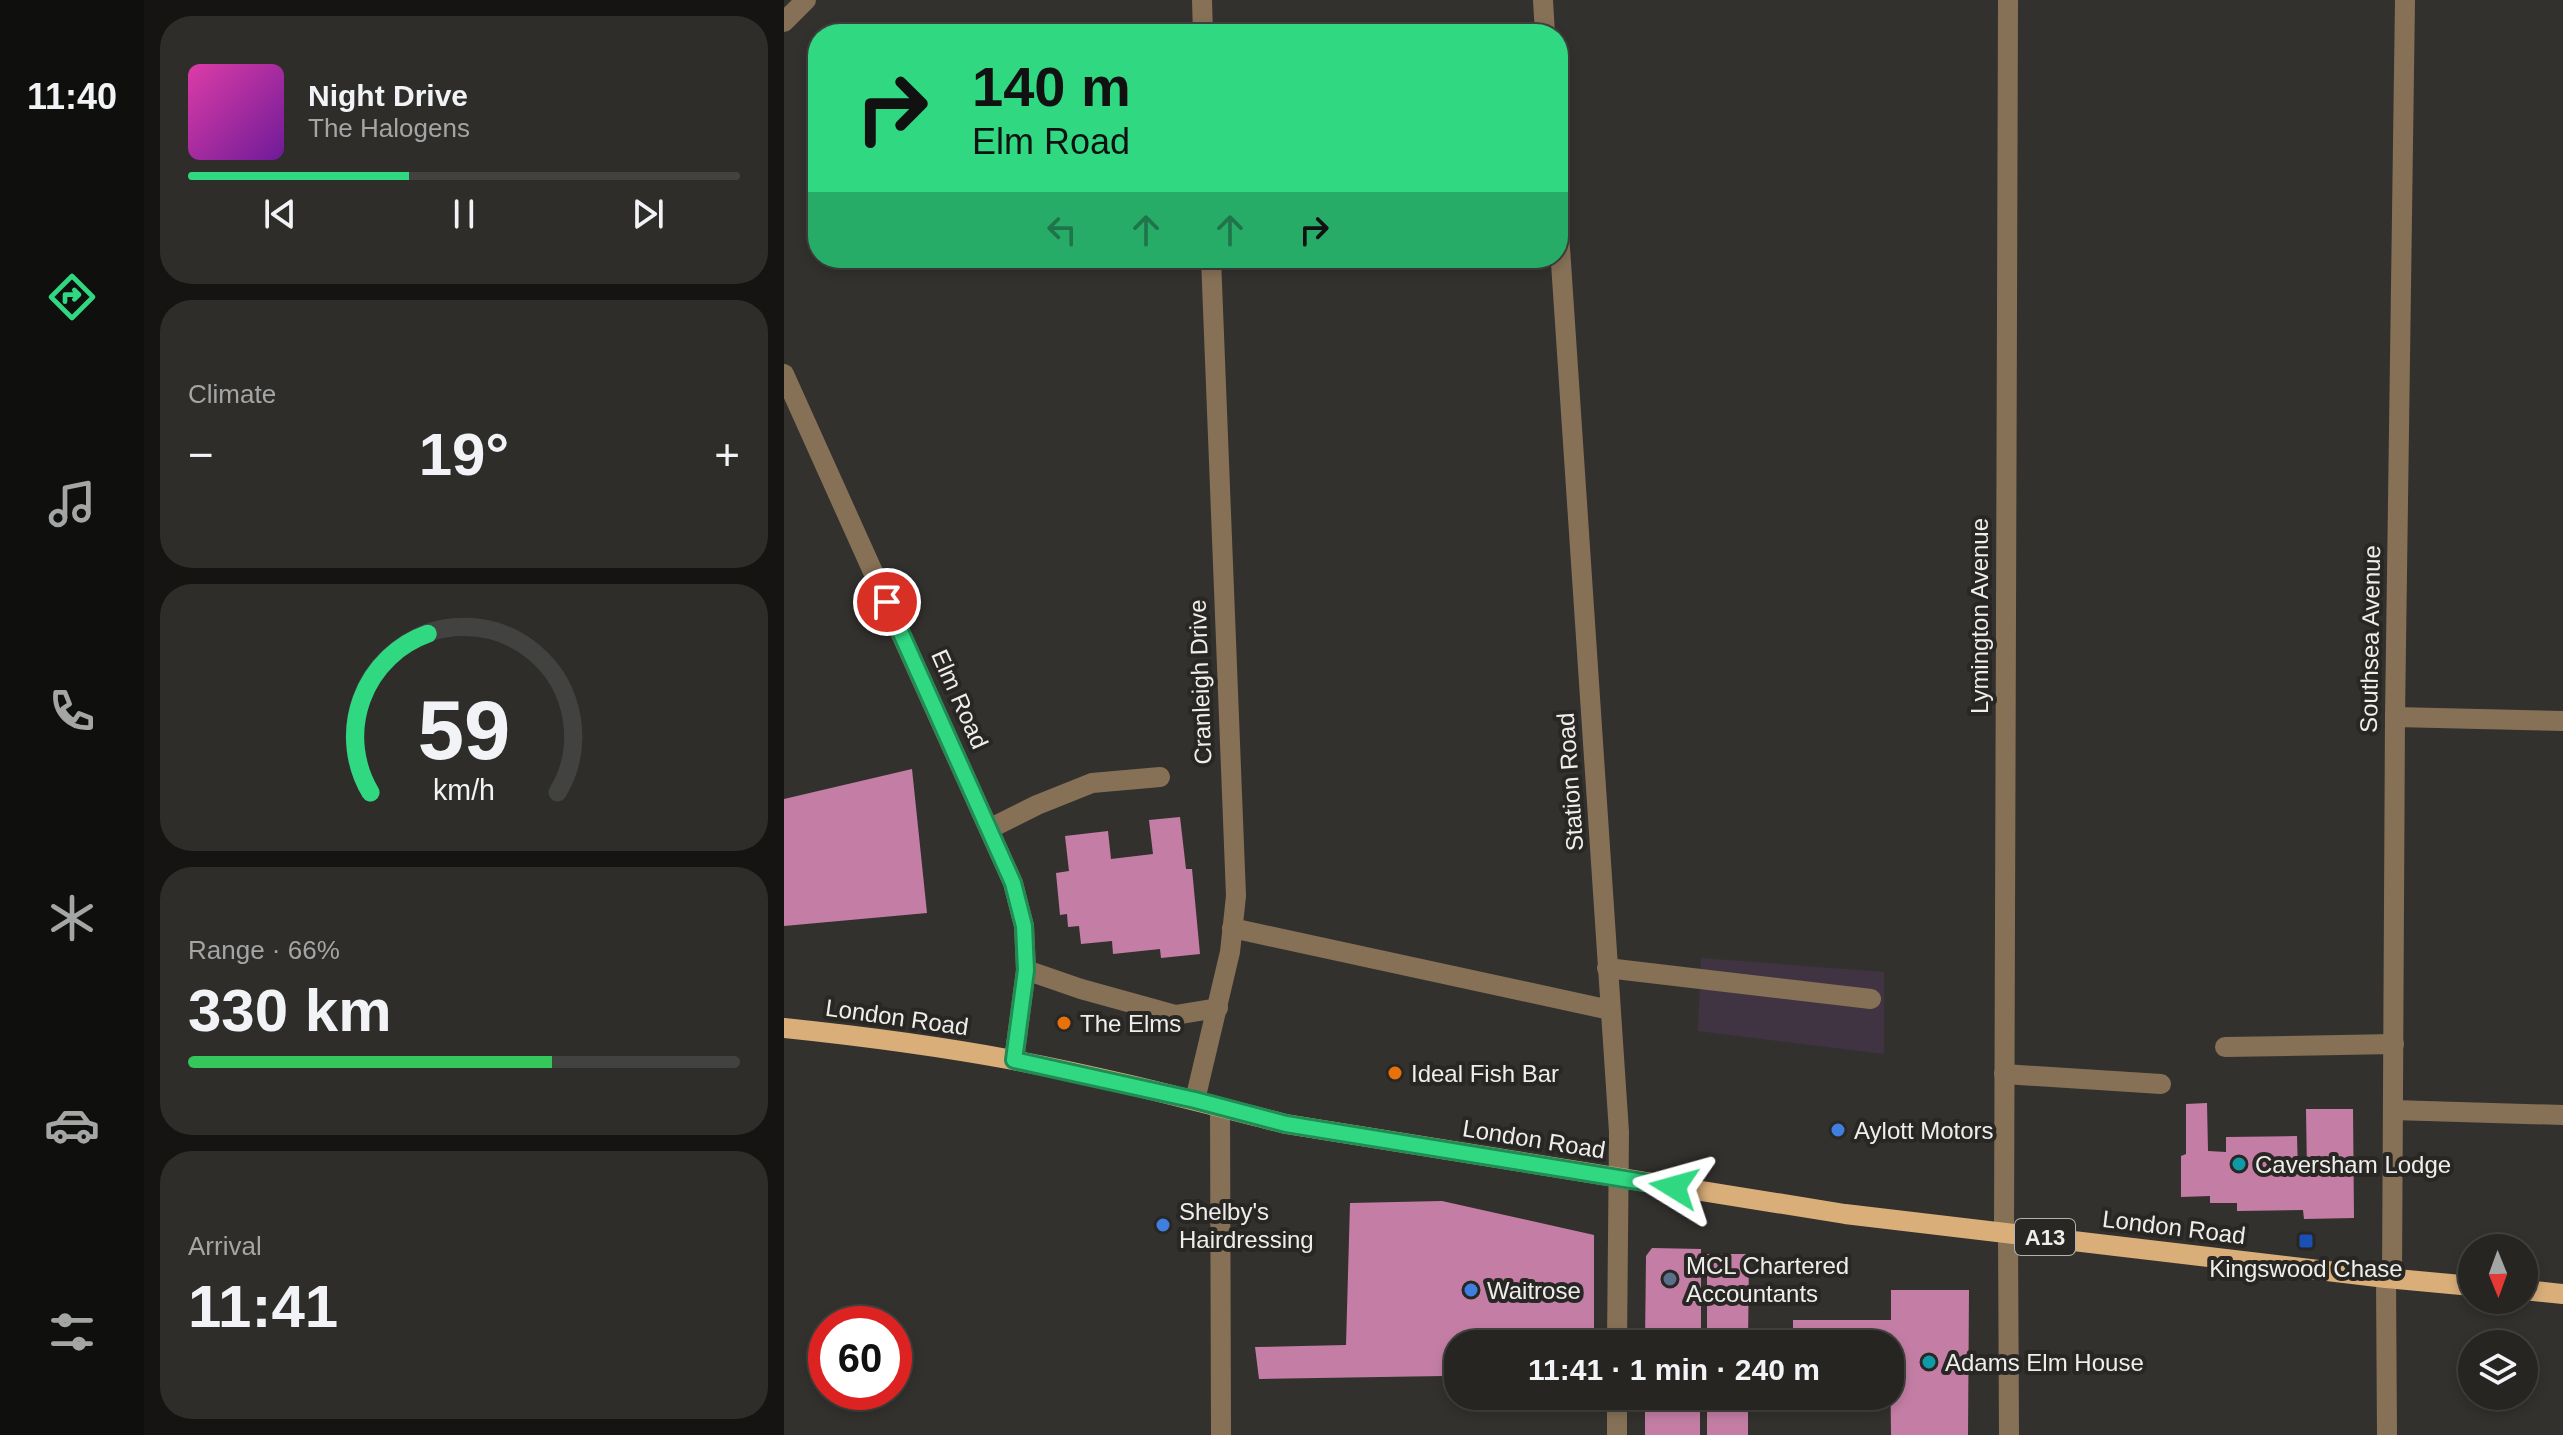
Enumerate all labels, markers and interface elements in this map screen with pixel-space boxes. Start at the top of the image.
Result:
text: 140 m [972,55,1131,118]
icon: right [840,56,944,160]
text: 11:40 [27,76,117,117]
text: Night Drive [308,79,468,112]
text: The Halogens [308,113,470,143]
text: Elm Road [972,121,1130,162]
icon: previous [258,192,302,236]
icon: pause [442,192,486,236]
icon: next [626,192,670,236]
icon: left [1040,208,1084,252]
icon: ahead [1124,208,1168,252]
icon: ahead [1208,208,1252,252]
icon: right [1292,208,1336,252]
icon: directions [44,269,100,325]
text: Climate [188,379,276,409]
text: 19° [419,421,509,488]
text: − [188,430,214,479]
text: + [714,430,740,479]
icon: music [44,476,100,532]
street label: Lymington Avenue [1966,518,1993,714]
street label: Southsea Avenue [2355,545,2385,733]
pin [853,568,921,636]
icon: arrive [865,580,909,624]
street label: Cranleigh Drive [1184,599,1216,765]
street label: Elm Road [926,645,994,753]
icon: phone [44,683,100,739]
text: 59 [418,684,510,777]
street label: Station Road [1552,712,1588,852]
text: km/h [433,775,495,807]
icon: climate [44,890,100,946]
text: Range · 66% [188,935,340,965]
text: 330 km [188,977,392,1044]
street label: London Road [824,994,970,1040]
place label: The Elms [1080,1010,1181,1037]
marker: The Elms [1055,1014,1073,1032]
place label: Ideal Fish Bar [1411,1060,1559,1087]
marker: Ideal Fish Bar [1386,1064,1404,1082]
icon: car [44,1097,100,1153]
street label: London Road [1461,1114,1607,1164]
place label: Aylott Motors [1854,1117,1994,1144]
marker: Aylott Motors [1829,1121,1847,1139]
position arrow [1632,1145,1716,1229]
place label: Caversham Lodge [2255,1151,2451,1178]
marker: Caversham Lodge [2230,1155,2248,1173]
place label: Shelby's Hairdressing [1179,1198,1314,1253]
street label: London Road [2101,1205,2247,1249]
marker: Shelby's Hairdressing [1154,1216,1172,1234]
road number: A13 [2015,1219,2075,1255]
text: Arrival [188,1231,262,1261]
marker: Kingswood Chase [2297,1232,2315,1250]
north arrow [2458,1234,2538,1314]
map controls [2458,1234,2538,1410]
place label: MCL Chartered Accountants [1686,1252,1849,1307]
place label: Kingswood Chase [2209,1255,2403,1282]
marker: MCL Chartered Accountants [1661,1270,1679,1288]
text: 11:41 [188,1273,338,1340]
place label: Waitrose [1487,1277,1581,1304]
marker: Waitrose [1462,1281,1480,1299]
icon: filters [44,1304,100,1360]
speed limit sign: 60 [808,1306,912,1410]
button: layers [2458,1330,2538,1410]
place label: Adams Elm House [1945,1349,2144,1376]
text: 11:41 · 1 min · 240 m [1528,1353,1820,1386]
marker: Adams Elm House [1920,1353,1938,1371]

